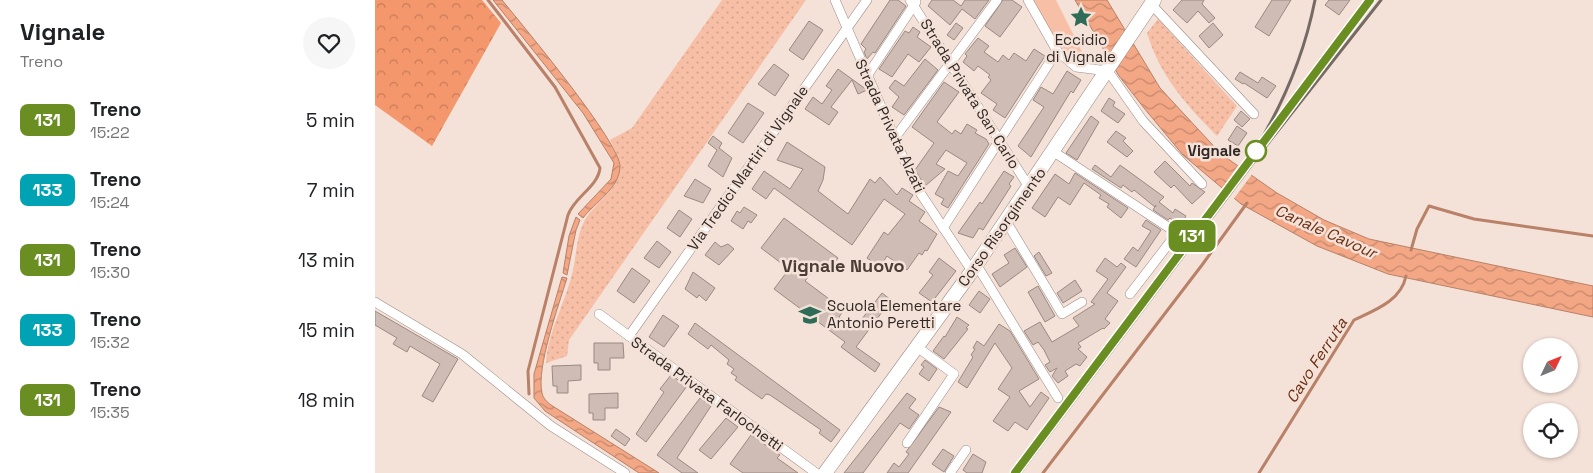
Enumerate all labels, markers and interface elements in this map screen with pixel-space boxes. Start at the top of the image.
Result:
place icon: Eccidio di Vignale [1068,4,1094,30]
street label: Strada Privata San Carlo [916,15,1024,172]
text: Vignale [20,16,105,47]
button: heart [303,17,355,69]
place label: Eccidio di Vignale [1046,30,1116,66]
text: Treno [20,51,63,72]
street label: Strada Privata Alzati [851,56,930,196]
street label: Via Tredici Martiri di Vignale [683,81,812,254]
text: Treno [90,97,141,122]
text: 131 [34,108,61,131]
text: 5 min [306,108,355,133]
text: 15:22 [90,122,130,143]
marker: Vignale [1245,140,1267,162]
place label: Vignale [1188,141,1241,160]
street label: Corso Risorgimento [953,163,1050,290]
text: Treno [90,167,141,192]
text: 133 [32,178,63,201]
text: 7 min [307,178,355,203]
text: 15:24 [90,192,130,213]
water label: Canale Cavour [1272,200,1382,264]
line badge: 131 [1163,220,1221,252]
text: 131 [1179,224,1205,247]
text: Treno [90,237,141,262]
text: 131 [34,248,61,271]
text: 13 min [298,248,355,273]
district label: Vignale Nuovo [781,254,905,277]
text: 15:30 [90,262,130,283]
place label: Scuola Elementare Antonio Peretti [827,296,961,332]
school or university icon: Scuola Elementare Antonio Peretti [797,302,823,328]
text: Treno [90,307,141,332]
water label: Cavo Ferruta [1281,313,1352,407]
text: 133 [32,318,63,341]
text: 15 min [298,318,355,343]
text: 15:32 [90,332,130,353]
street label: Strada Privata Farlochetti [628,332,787,455]
north arrow [1523,338,1577,392]
map controls [1523,338,1578,458]
text: Treno [90,377,141,402]
text: 131 [34,388,61,411]
text: 18 min [298,388,355,413]
text: 15:35 [90,402,130,423]
button: locate [1523,403,1578,458]

